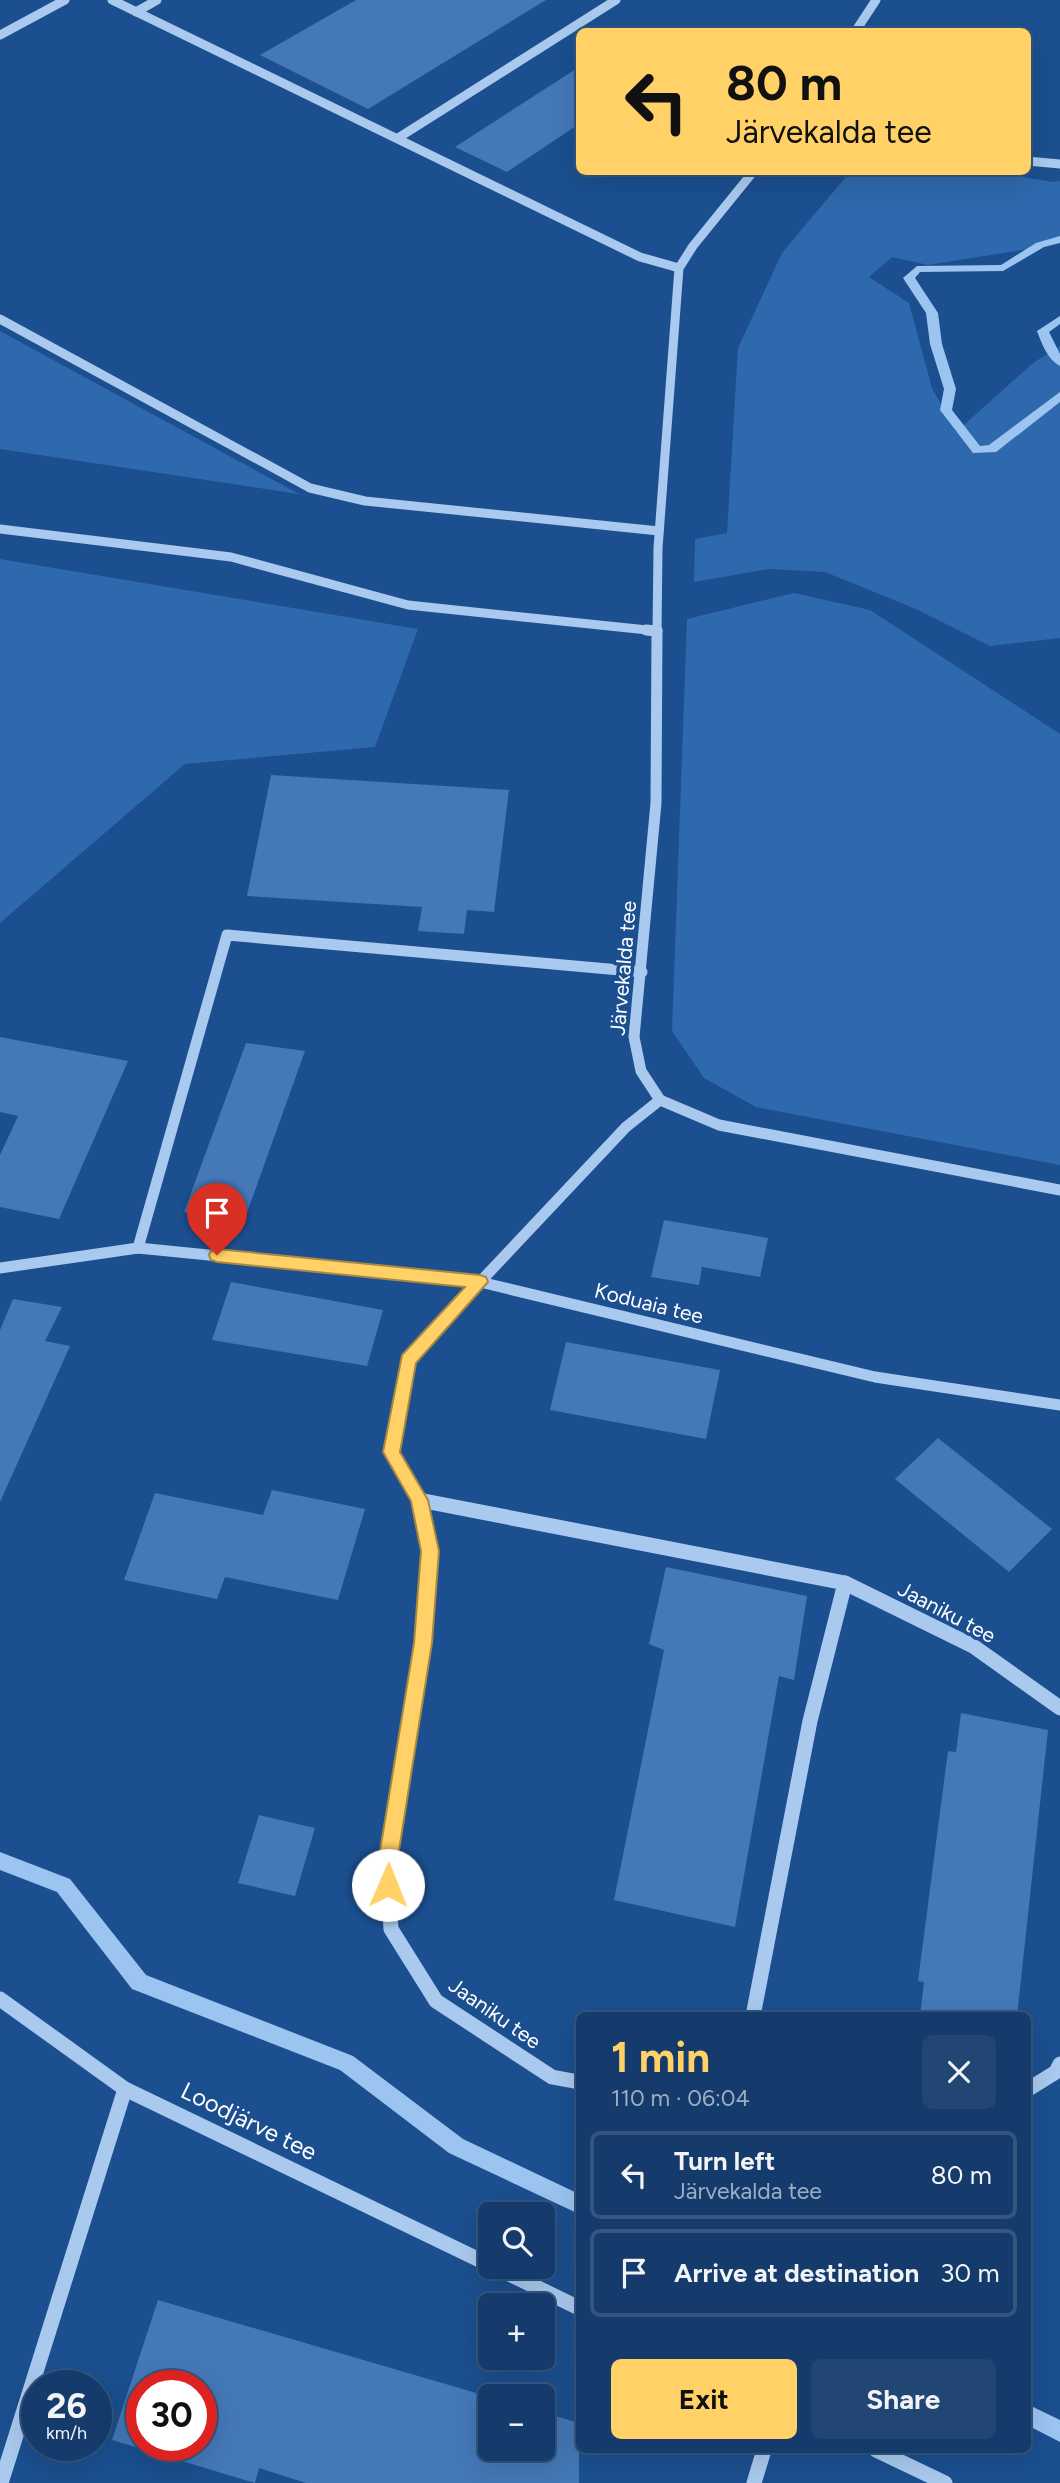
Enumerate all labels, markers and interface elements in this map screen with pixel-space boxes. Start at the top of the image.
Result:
text: 80 m [726,53,842,112]
icon: left [611,56,702,147]
text: Järvekalda tee [726,113,932,151]
street label: Järvekalda tee [605,900,641,1036]
pin [187,1183,247,1255]
icon: arrive [198,1194,236,1232]
street label: Koduaia tee [592,1277,706,1329]
street label: Jaaniku tee [894,1576,1000,1648]
position arrow [351,1848,425,1922]
street label: Jaaniku tee [444,1972,546,2054]
text: 1 min [611,2032,710,2083]
button: close [922,2035,996,2109]
street label: Loodjärve tee [176,2076,322,2166]
text: 110 m · 06:04 [611,2084,750,2112]
text: Turn left [674,2145,775,2177]
icon: left [615,2156,653,2194]
text: 80 m [931,2159,992,2191]
text: Järvekalda tee [674,2177,822,2205]
map controls [478,2202,555,2461]
button: search [478,2202,555,2279]
icon: arrive [615,2254,653,2292]
text: Arrive at destination [674,2257,919,2289]
text: 30 m [940,2257,1000,2289]
button: + [478,2293,555,2370]
button: Exit [611,2359,797,2439]
button: Share [811,2359,996,2439]
speed limit sign: 30 [126,2370,217,2461]
button: − [478,2384,555,2461]
text: 26 [46,2385,87,2427]
text: km/h [46,2422,87,2444]

